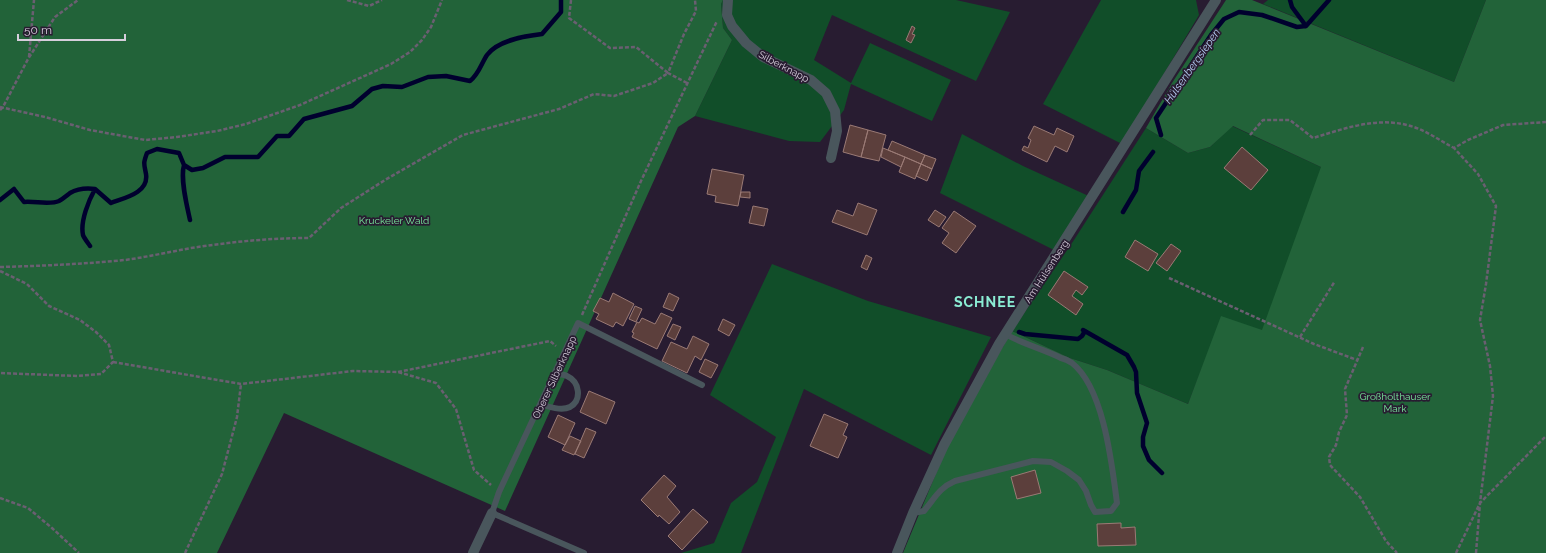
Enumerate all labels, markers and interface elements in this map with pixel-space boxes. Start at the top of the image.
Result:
scale bar [18,16,125,42]
text: 50 m [24,23,52,37]
water label: Hülsenbergsiepen [1162,26,1223,106]
street label: Silberknapp [757,49,811,84]
park label: Kruckeler Wald [359,215,429,226]
street label: Am Hülsenberg [1022,238,1071,305]
district label: SCHNEE [954,294,1016,310]
street label: Oberer Silberknapp [530,334,578,420]
park label: Großholthauser Mark [1359,391,1431,414]

